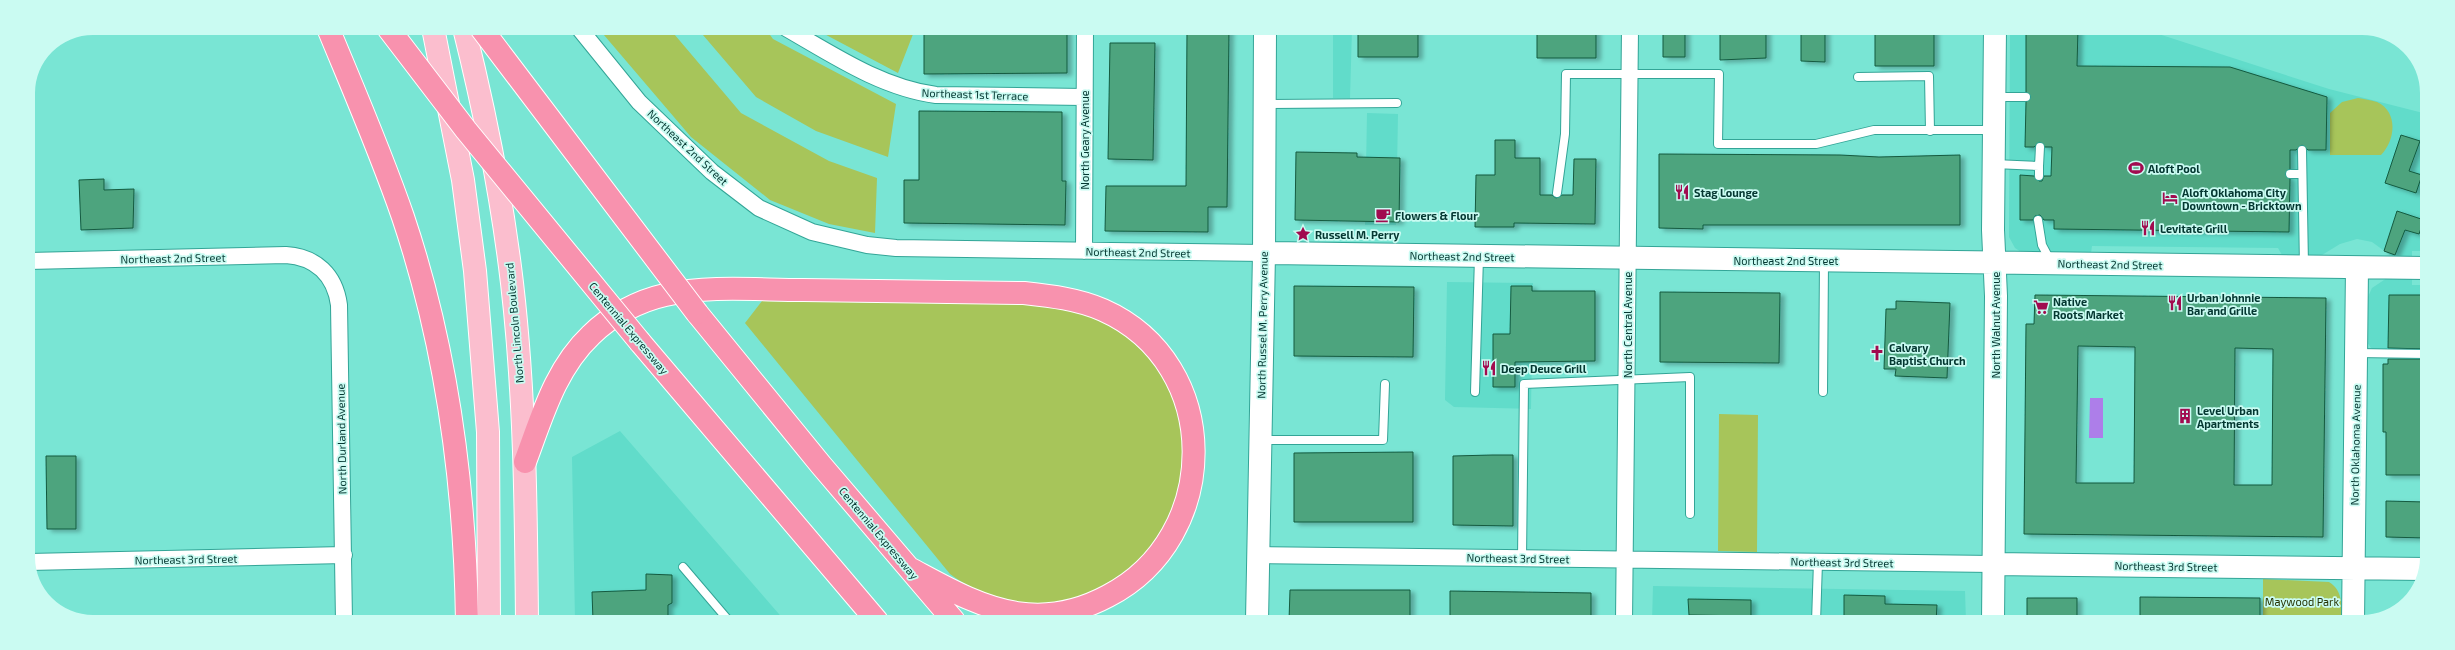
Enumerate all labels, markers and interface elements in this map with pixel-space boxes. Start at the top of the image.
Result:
street label: Northeast 1st Terrace [921,86,1029,102]
street label: North Geary Avenue [1078,90,1091,190]
street label: Northeast 2nd Street [645,106,731,188]
sports icon: Aloft Pool [2127,159,2145,177]
place label: Aloft Pool [2148,162,2200,175]
restaurant icon: Stag Lounge [1673,183,1691,201]
place label: Stag Lounge [1694,186,1758,199]
place label: Aloft Oklahoma City Downtown - Bricktown [2182,186,2302,212]
hotel icon: Aloft Oklahoma City Downtown - Bricktown [2161,189,2179,207]
cafe icon: Flowers & Flour [1374,206,1392,224]
place label: Flowers & Flour [1395,209,1478,222]
restaurant icon: Levitate Grill [2139,219,2157,237]
place label: Levitate Grill [2160,222,2228,235]
place icon: Russell M. Perry [1294,225,1312,243]
place label: Russell M. Perry [1315,228,1400,242]
street label: Northeast 2nd Street [1085,245,1191,259]
street label: Northeast 2nd Street [1409,249,1515,263]
street label: Northeast 2nd Street [120,251,226,265]
street label: North Russel M. Perry Avenue [1254,251,1270,399]
street label: Northeast 2nd Street [1733,254,1839,267]
street label: Northeast 2nd Street [2057,257,2163,271]
street label: North Lincoln Boulevard [502,262,526,384]
street label: North Central Avenue [1621,272,1634,378]
street label: North Walnut Avenue [1989,272,2002,378]
street label: Centennial Expressway [587,279,671,377]
place label: Urban Johnnie Bar and Grille [2187,291,2260,317]
restaurant icon: Urban Johnnie Bar and Grille [2166,294,2184,312]
place label: Native Roots Market [2053,295,2124,321]
supermarket icon: Native Roots Market [2032,298,2050,316]
place label: Calvary Baptist Church [1889,341,1966,367]
church icon: Calvary Baptist Church [1868,344,1886,362]
restaurant icon: Deep Deuce Grill [1480,359,1498,377]
place label: Deep Deuce Grill [1501,362,1587,375]
street label: North Durland Avenue [334,384,348,494]
street label: North Oklahoma Avenue [2347,384,2363,506]
place label: Level Urban Apartments [2197,404,2259,430]
building icon: Level Urban Apartments [2176,407,2194,425]
street label: Centennial Expressway [837,484,921,582]
street label: Northeast 3rd Street [1466,551,1570,565]
street label: Northeast 3rd Street [134,552,238,566]
street label: Northeast 3rd Street [1790,555,1894,569]
street label: Northeast 3rd Street [2114,559,2218,573]
park label: Maywood Park [2265,595,2340,608]

